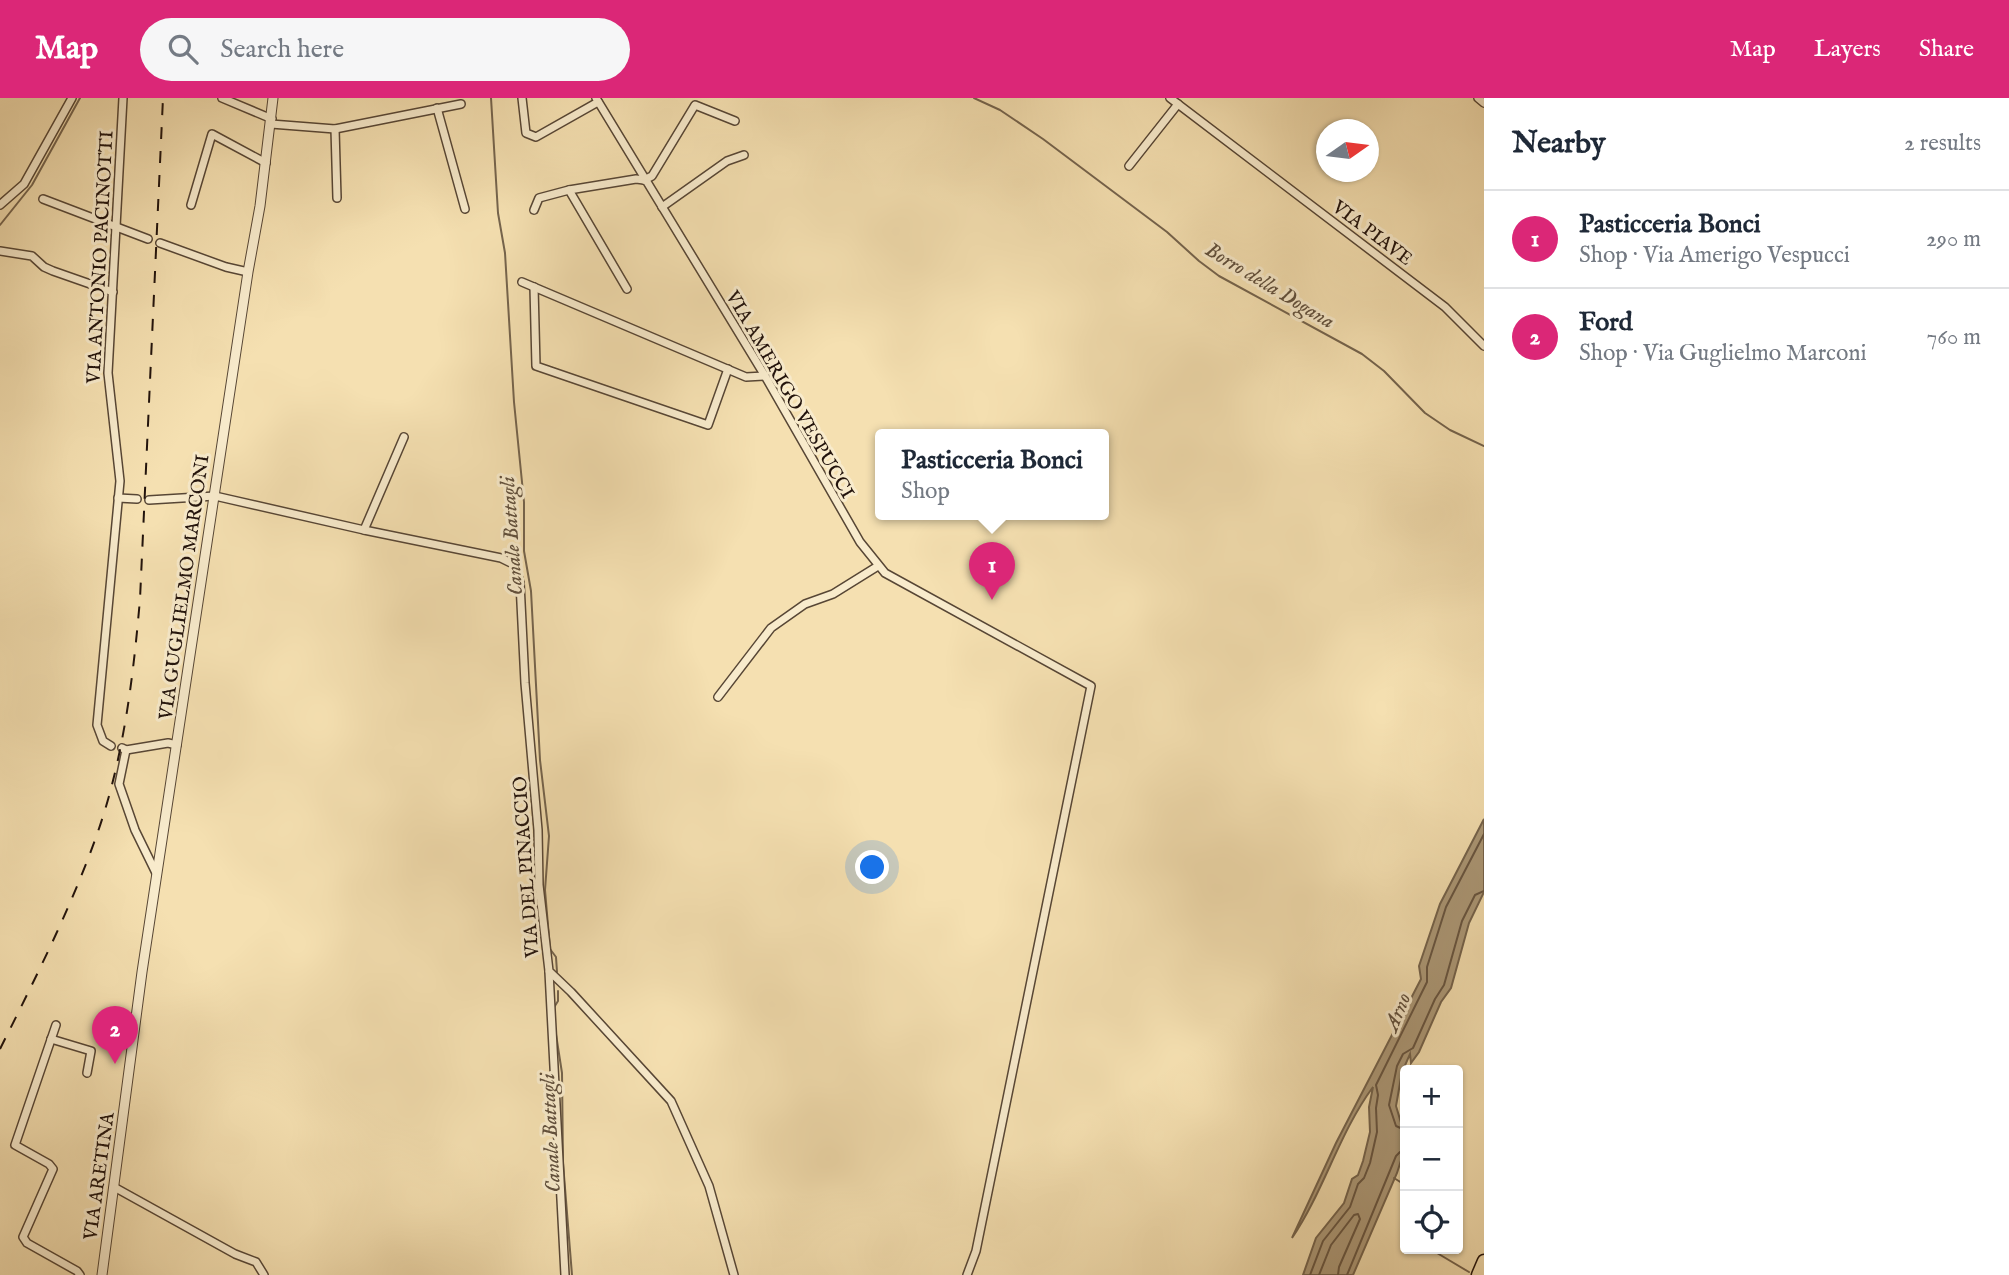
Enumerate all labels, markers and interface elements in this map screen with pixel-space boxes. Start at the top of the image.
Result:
search box [140,18,630,81]
text: Map [35,28,98,70]
icon: search [164,30,202,68]
text: Search here [220,33,344,66]
text: Map [1730,34,1776,65]
text: Layers [1814,34,1881,65]
text: Share [1919,34,1974,65]
north arrow [1316,119,1379,182]
text: Nearby [1512,125,1605,163]
text: 2 results [1904,129,1981,158]
street label: VIA ANTONIO PACINOTTI [82,130,120,385]
street label: VIA PIAVE [1326,195,1417,272]
text: Pasticceria Bonci [1579,208,1761,241]
text: 1 [1531,225,1539,254]
text: 290 m [1926,225,1981,254]
water label: Borro della Dogana [1200,237,1339,336]
text: Shop · Via Amerigo Vespucci [1579,241,1850,270]
street label: VIA AMERIGO VESPUCCI [719,286,859,503]
text: Ford [1579,306,1633,339]
text: 2 [1530,323,1540,352]
text: 760 m [1926,323,1981,352]
text: Shop · Via Guglielmo Marconi [1579,339,1867,368]
popup [875,429,1109,520]
text: Pasticceria Bonci [901,444,1083,477]
street label: VIA GUGLIELMO MARCONI [154,453,216,723]
water label: Canale Battagli [495,473,530,596]
text: Shop [901,477,950,506]
pin: 1 [969,542,1015,600]
street label: VIA DEL PINACCIO [509,775,545,960]
your location [855,850,889,884]
water label: Arno [1378,989,1418,1038]
pin: 2 [92,1006,138,1064]
map controls [1400,1065,1463,1254]
button: + [1400,1065,1463,1128]
water label: Canale Battagli [535,1071,568,1193]
street label: VIA ARETINA [79,1110,121,1243]
button: − [1400,1128,1463,1191]
button: locate [1400,1191,1463,1254]

